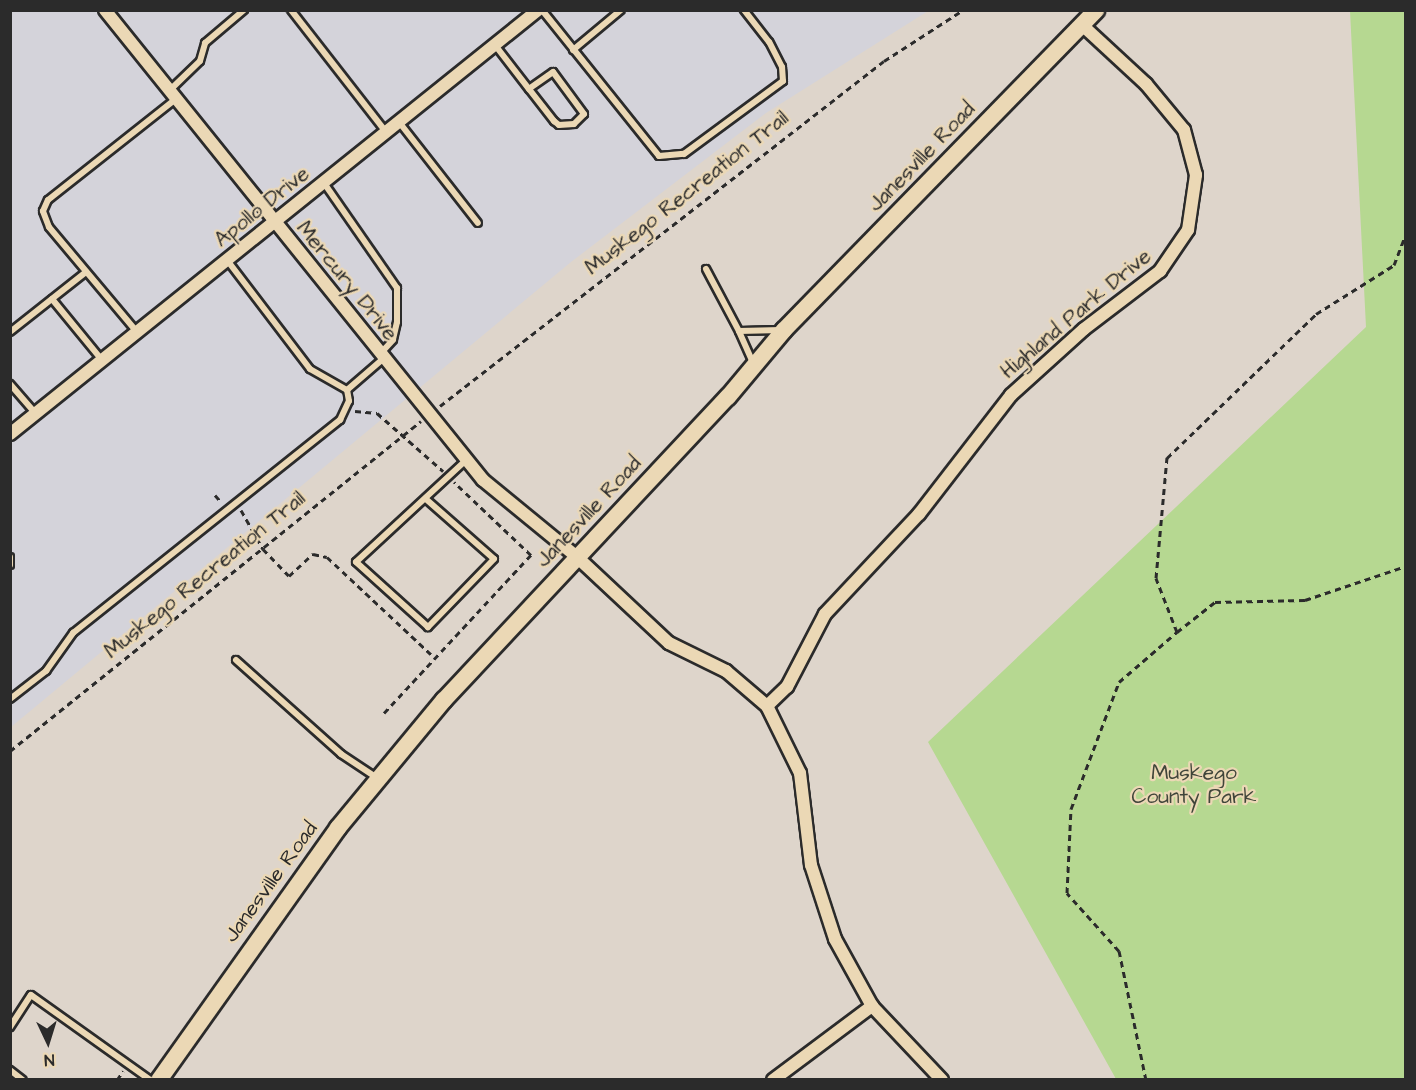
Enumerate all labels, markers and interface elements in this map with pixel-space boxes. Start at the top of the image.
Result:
street label: Janesville Road [863,97,981,217]
street label: Muskego Recreation Trail [580,106,794,280]
street label: Apollo Drive [210,161,314,253]
street label: Mercury Drive [291,216,403,346]
street label: Highland Park Drive [996,244,1156,384]
street label: Janesville Road [531,451,647,573]
street label: Muskego Recreation Trail [99,486,311,664]
park label: Muskego County Park [1132,760,1256,810]
street label: Janesville Road [219,817,323,947]
north arrow [18,1012,78,1072]
text: N [43,1049,55,1071]

